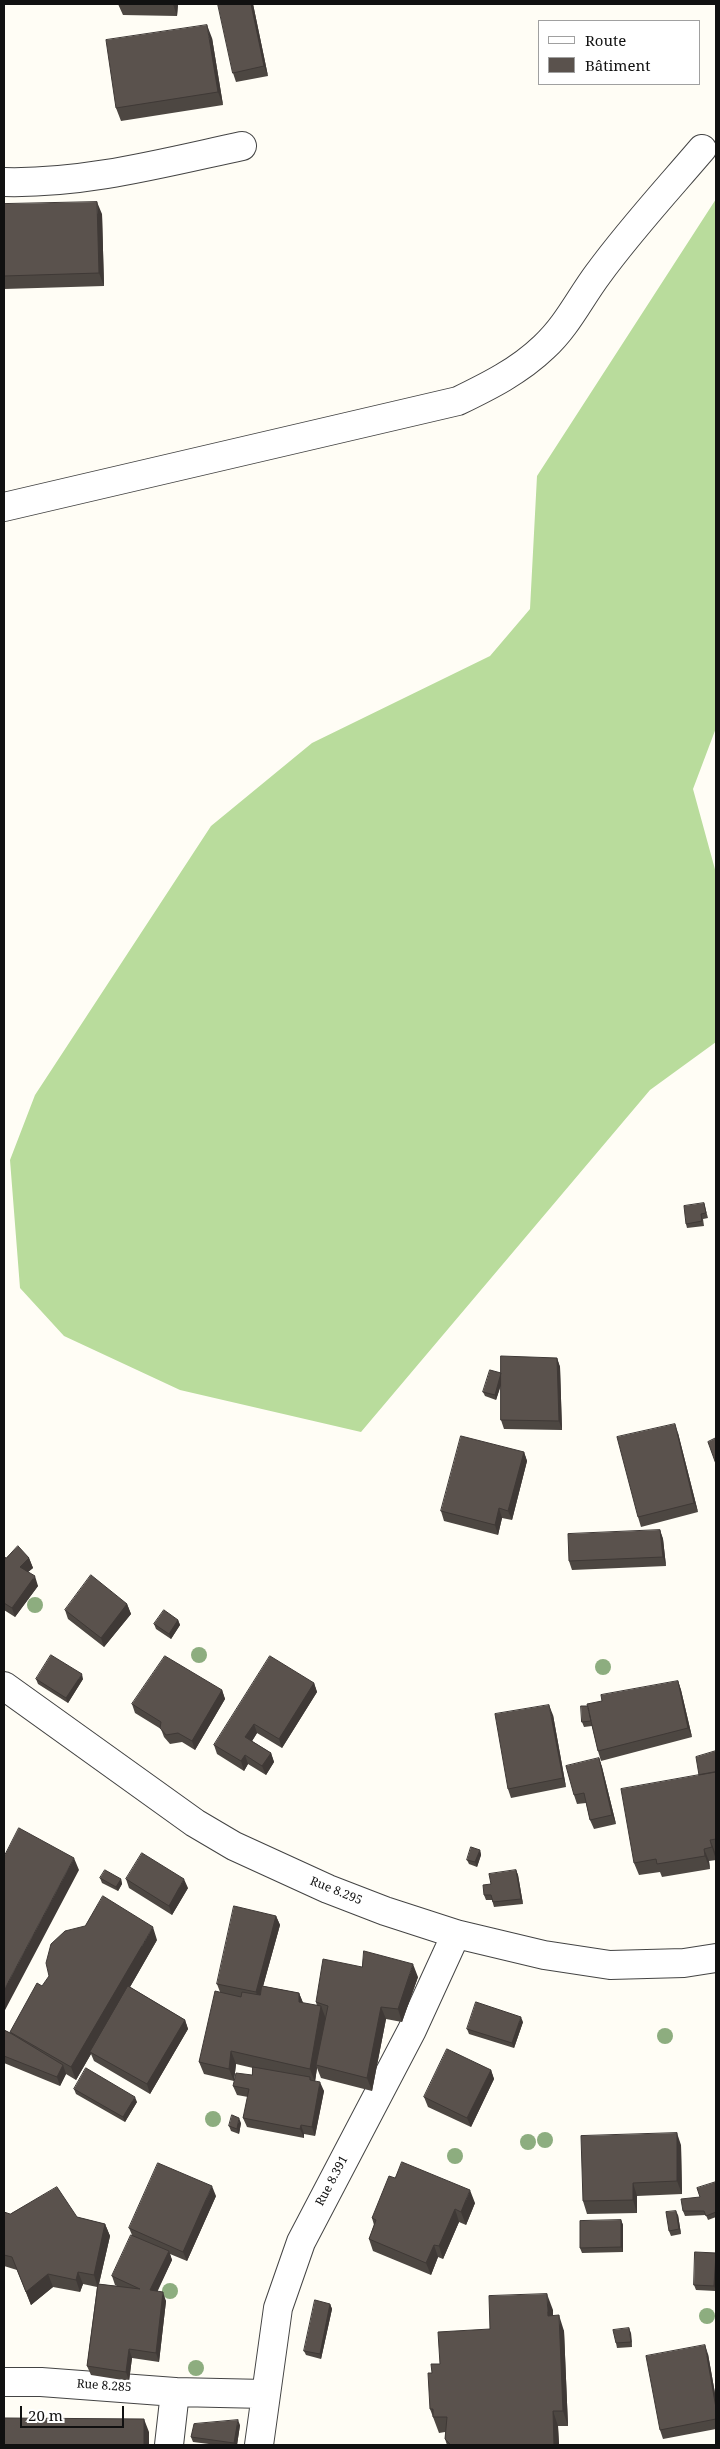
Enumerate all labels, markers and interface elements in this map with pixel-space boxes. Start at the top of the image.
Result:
legend [538,20,700,85]
text: Route [585,30,626,50]
text: Bâtiment [585,55,651,75]
street label: Rue 8.295 [308,1874,364,1908]
street label: Rue 8.391 [313,2153,351,2209]
street label: Rue 8.285 [76,2377,132,2395]
scale bar [22,2396,126,2428]
text: 20 m [28,2405,63,2425]

